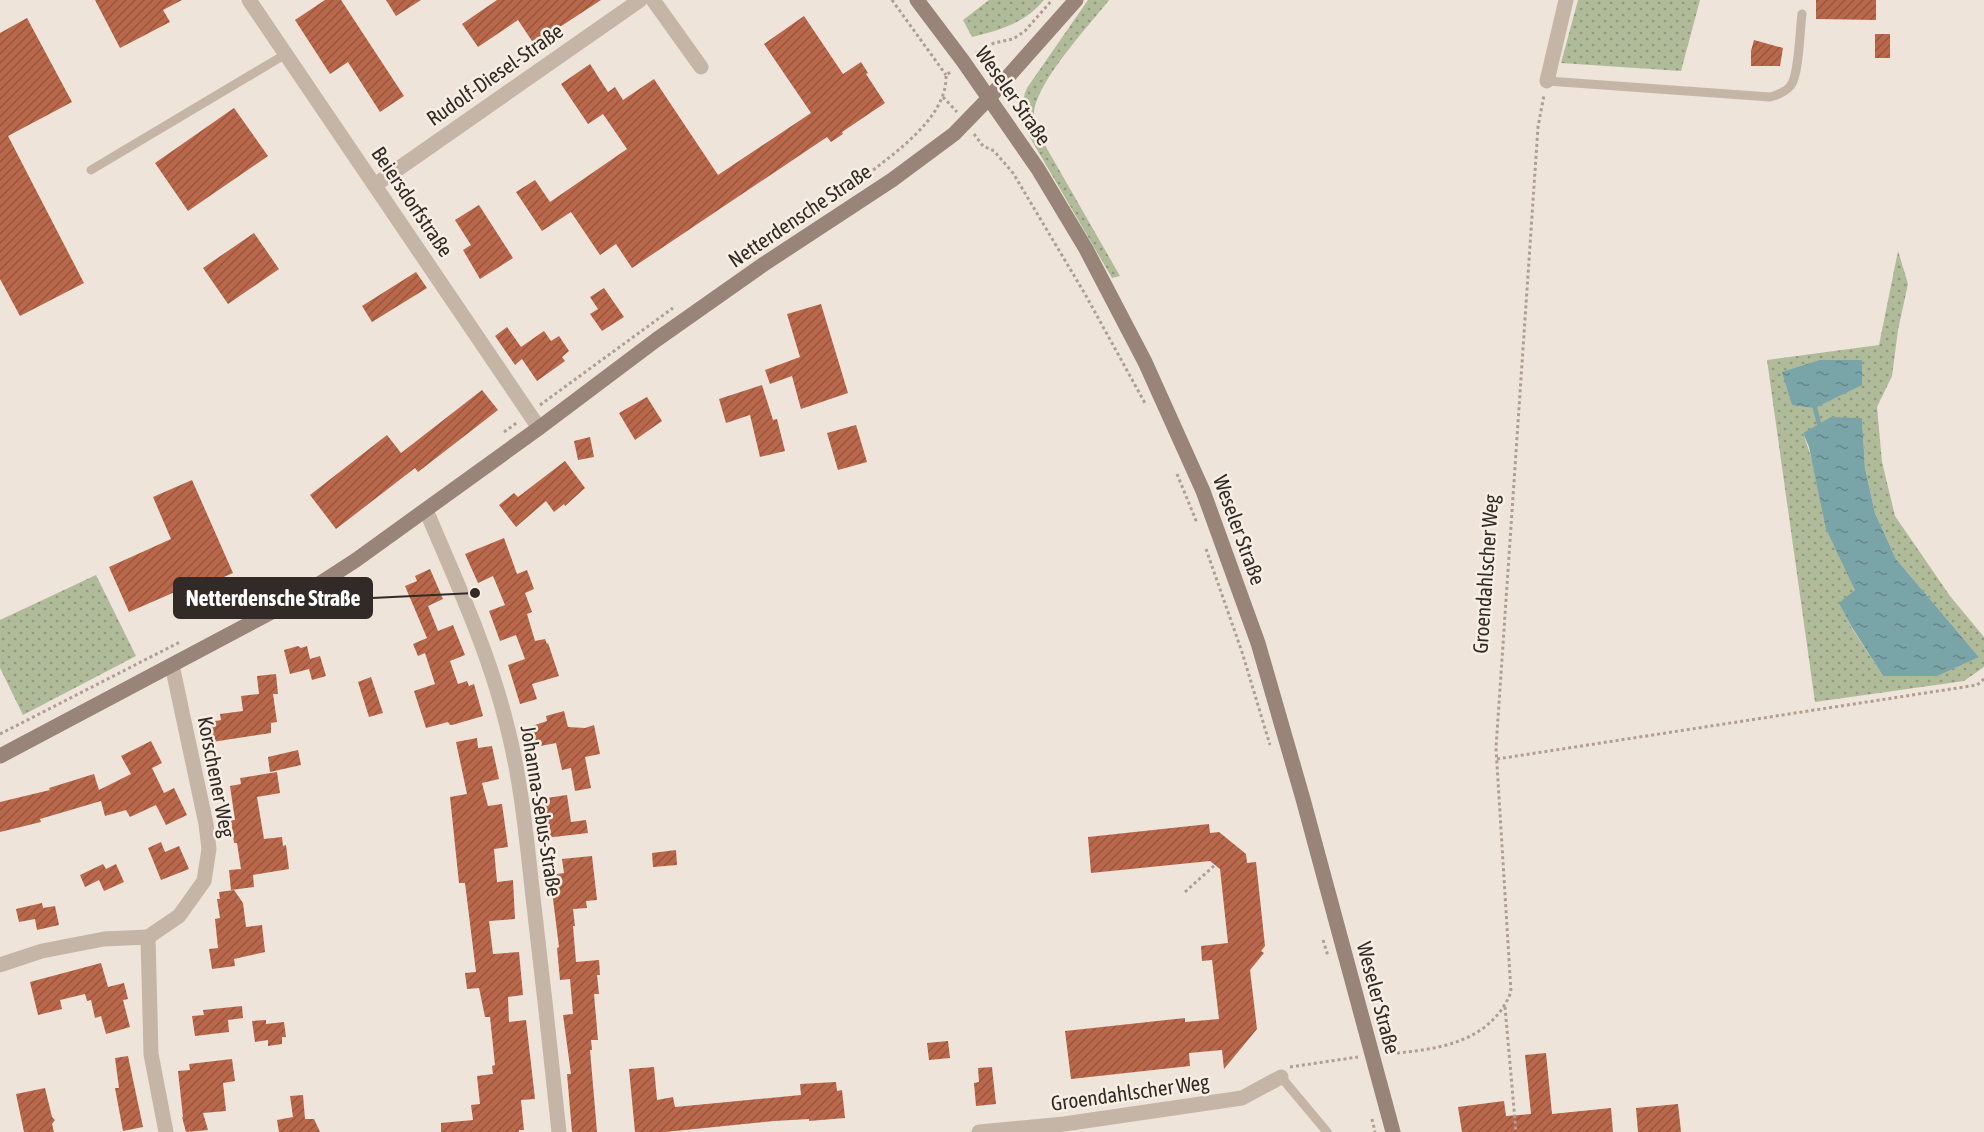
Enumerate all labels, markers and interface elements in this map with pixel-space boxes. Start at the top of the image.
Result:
street label: Rudolf-Diesel-Straße [422,18,567,130]
street label: Weseler Straße [971,41,1057,149]
street label: Beiersdorfstraße [367,142,458,261]
street label: Netterdensche Straße [724,159,875,272]
street label: Weseler Straße [1209,472,1271,588]
street label: Groendahlscher Weg [1467,494,1503,654]
callout: Netterdensche Straße [174,578,372,618]
text: Netterdensche Straße [186,585,360,611]
street label: Korschener Weg [193,714,240,839]
street label: Johanna-Sebus-Straße [517,724,567,898]
street label: Weseler Straße [1353,939,1405,1056]
street label: Groendahlscher Weg [1049,1069,1211,1115]

